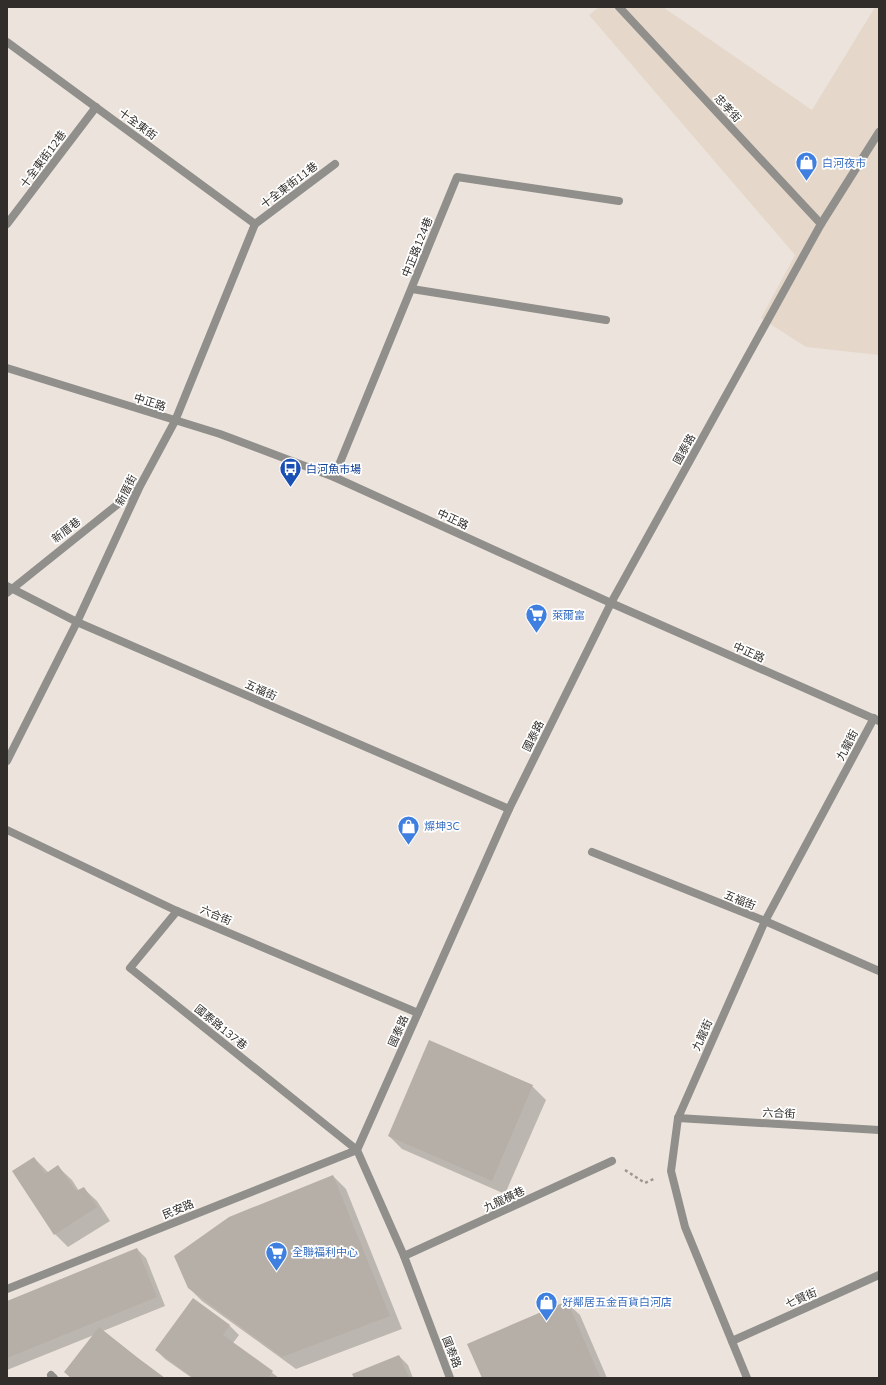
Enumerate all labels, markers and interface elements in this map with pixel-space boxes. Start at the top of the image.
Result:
street label: 忠孝街 [712,91,744,125]
street label: 十全東街 [116,105,160,143]
street label: 十全東街12巷 [17,128,69,190]
shop icon: 白河夜市 [793,150,819,183]
place label: 白河夜市 [822,156,866,170]
street label: 十全東街11巷 [258,159,320,211]
street label: 中正路124巷 [399,215,435,279]
street label: 中正路 [132,390,168,414]
street label: 國泰路 [670,431,698,467]
bus stop icon: 白河魚市場 [278,456,304,489]
place label: 白河魚市場 [306,462,361,476]
street label: 新厝街 [112,472,140,508]
street label: 中正路 [435,506,471,532]
street label: 新厝巷 [49,514,83,546]
supermarket icon: 萊爾富 [524,602,550,635]
place label: 萊爾富 [552,608,585,622]
street label: 中正路 [731,639,767,665]
street label: 五福街 [243,677,279,703]
street label: 國泰路 [519,718,547,754]
street label: 九龍街 [833,727,861,763]
shop icon: 燦坤3C [395,813,421,846]
place label: 燦坤3C [424,819,460,833]
street label: 五福街 [722,887,758,913]
street label: 六合街 [198,902,234,928]
street label: 國泰路137巷 [192,1001,250,1053]
street label: 國泰路 [385,1013,411,1049]
street label: 九龍街 [689,1017,715,1053]
street label: 六合街 [762,1105,796,1121]
street label: 九龍橫巷 [481,1183,527,1215]
street label: 民安路 [160,1196,196,1222]
supermarket icon: 全聯福利中心 [264,1239,290,1272]
place label: 全聯福利中心 [292,1245,358,1259]
street label: 七賢街 [783,1285,819,1311]
shop icon: 好鄰居五金百貨白河店 [534,1289,560,1322]
place label: 好鄰居五金百貨白河店 [562,1295,672,1309]
street label: 國泰路 [440,1334,464,1370]

